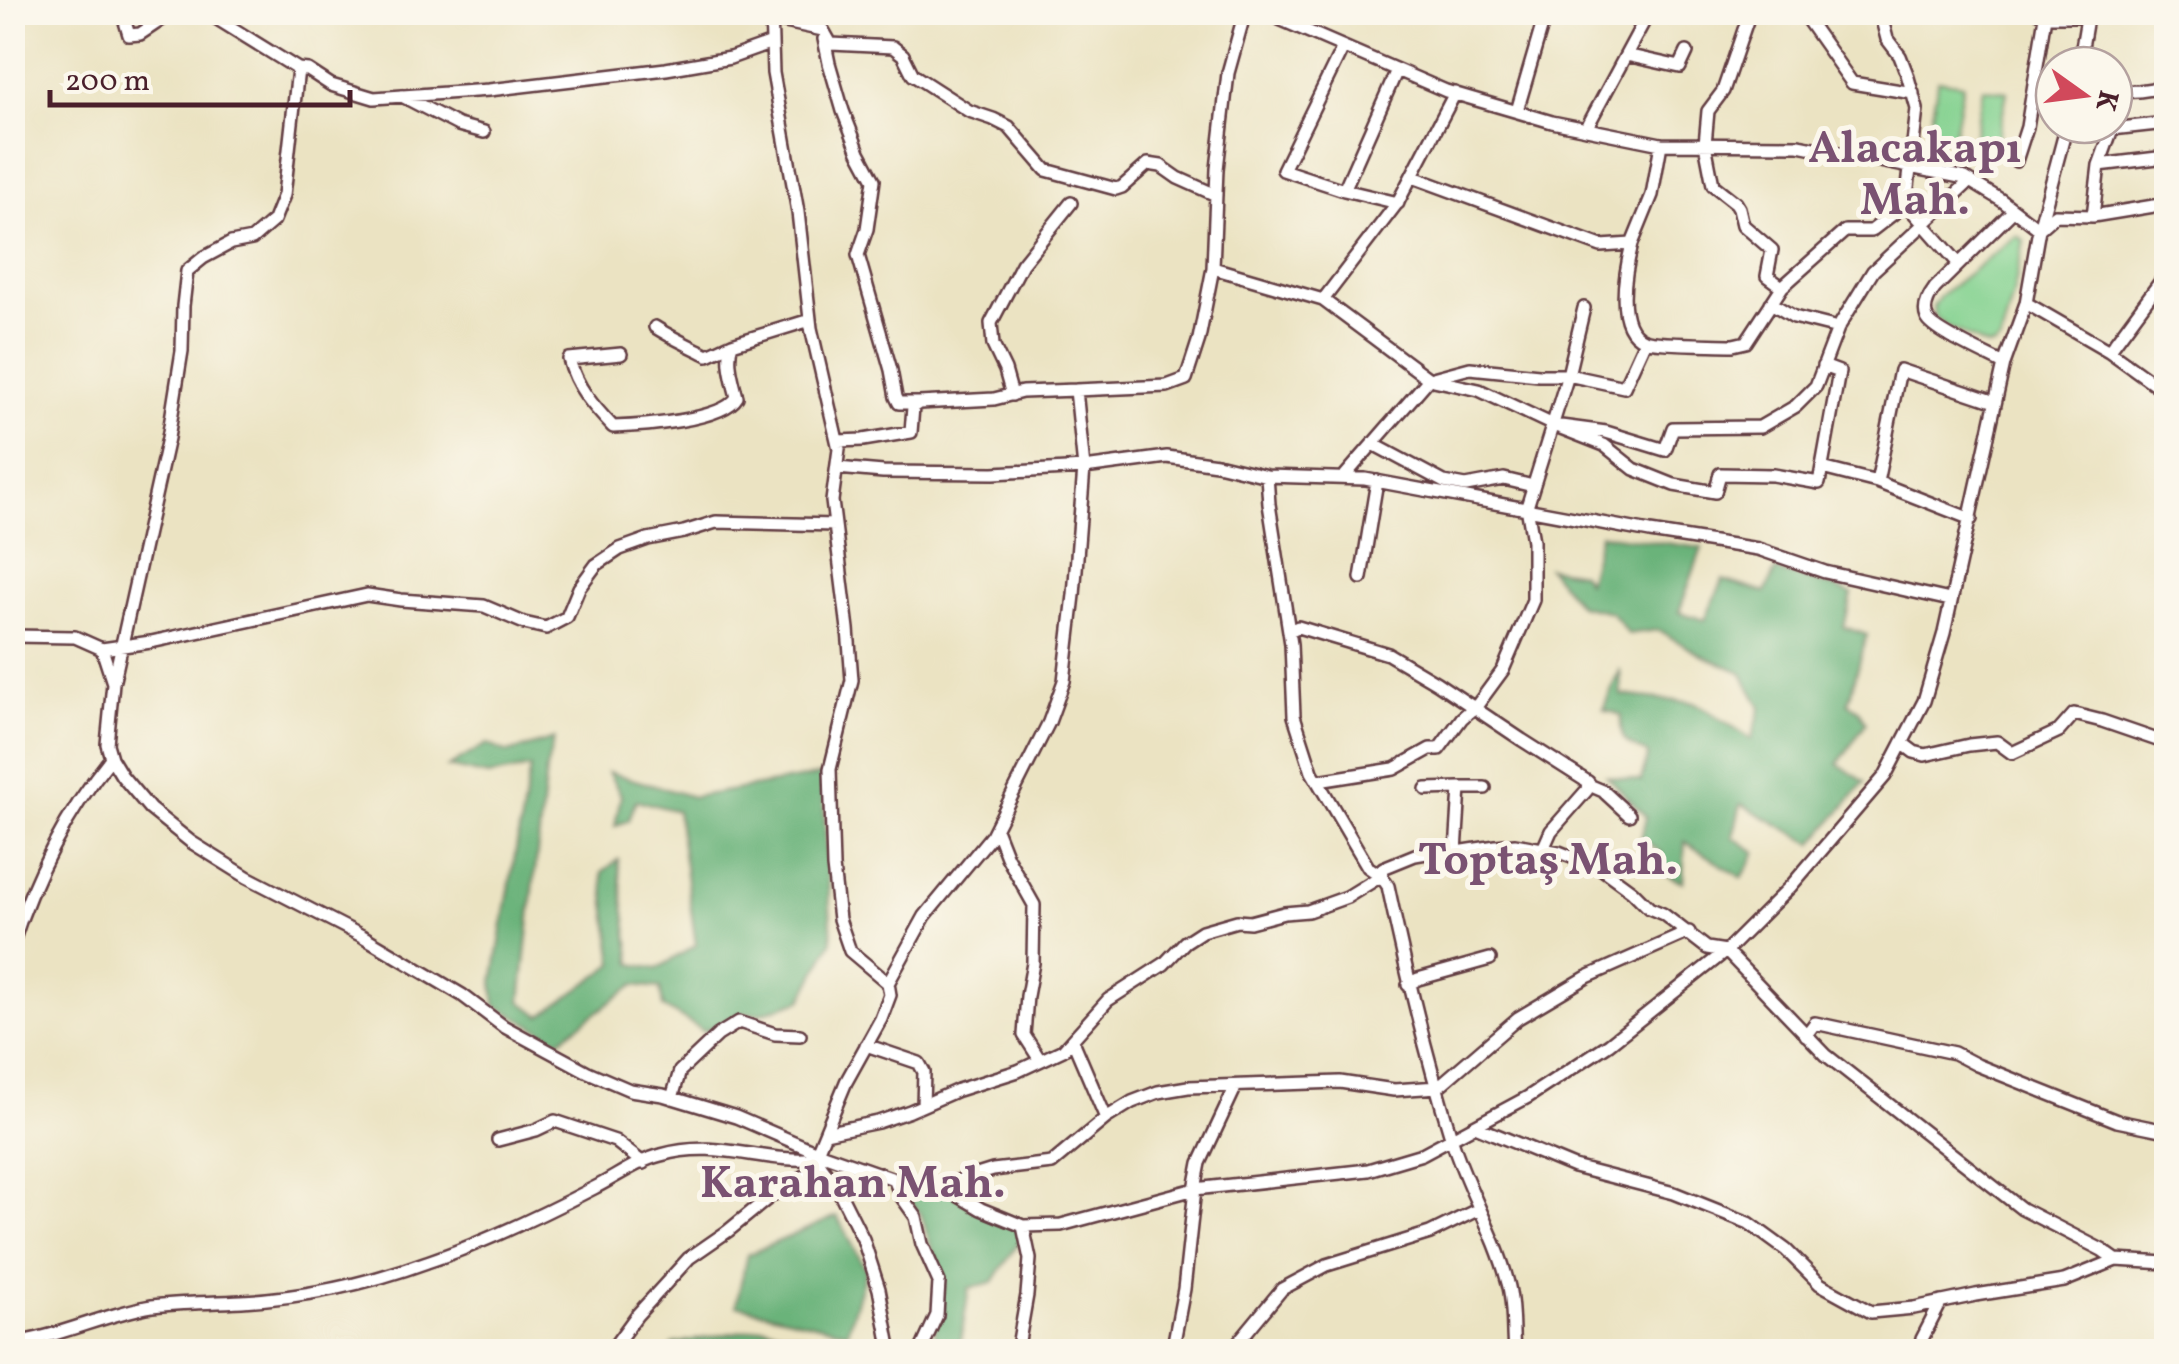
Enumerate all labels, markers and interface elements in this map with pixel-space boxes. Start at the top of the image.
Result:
scale bar [50,45,350,107]
north arrow [2034,45,2134,145]
text: 200 m [65,61,150,103]
text: K [2084,86,2127,115]
district label: Alacakapı Mah. [1808,119,2022,234]
district label: Toptaş Mah. [1418,831,1678,894]
district label: Karahan Mah. [700,1154,1006,1217]

